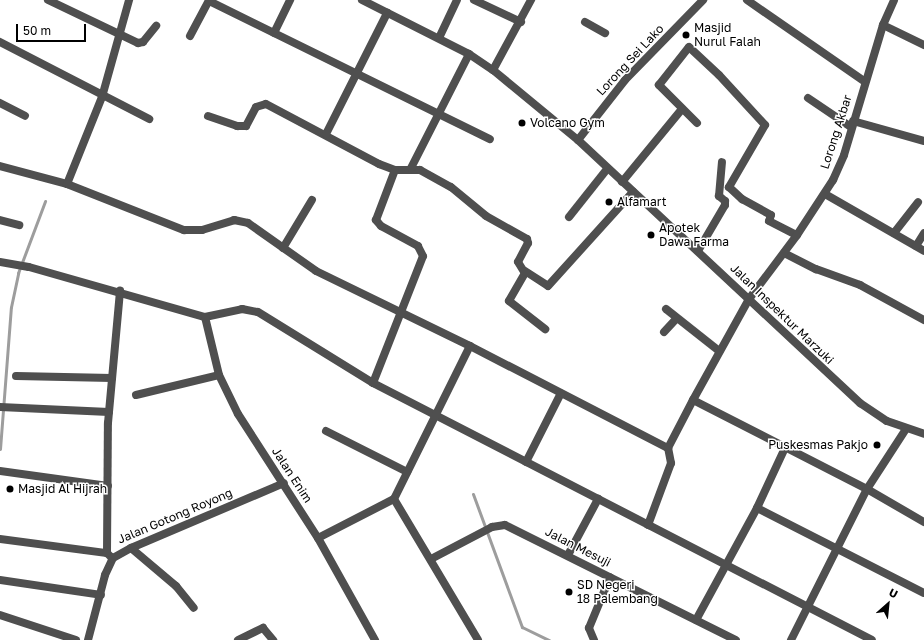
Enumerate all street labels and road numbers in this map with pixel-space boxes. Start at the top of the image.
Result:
street label: Lorong Sei Lako [593,22,667,98]
street label: Lorong Akbar [817,93,855,171]
street label: Jalan Inspektur Marzuki [727,261,837,367]
street label: Jalan Enim [269,445,315,505]
street label: Jalan Gotong Royong [115,485,235,547]
street label: Jalan Mesuji [543,524,613,570]

